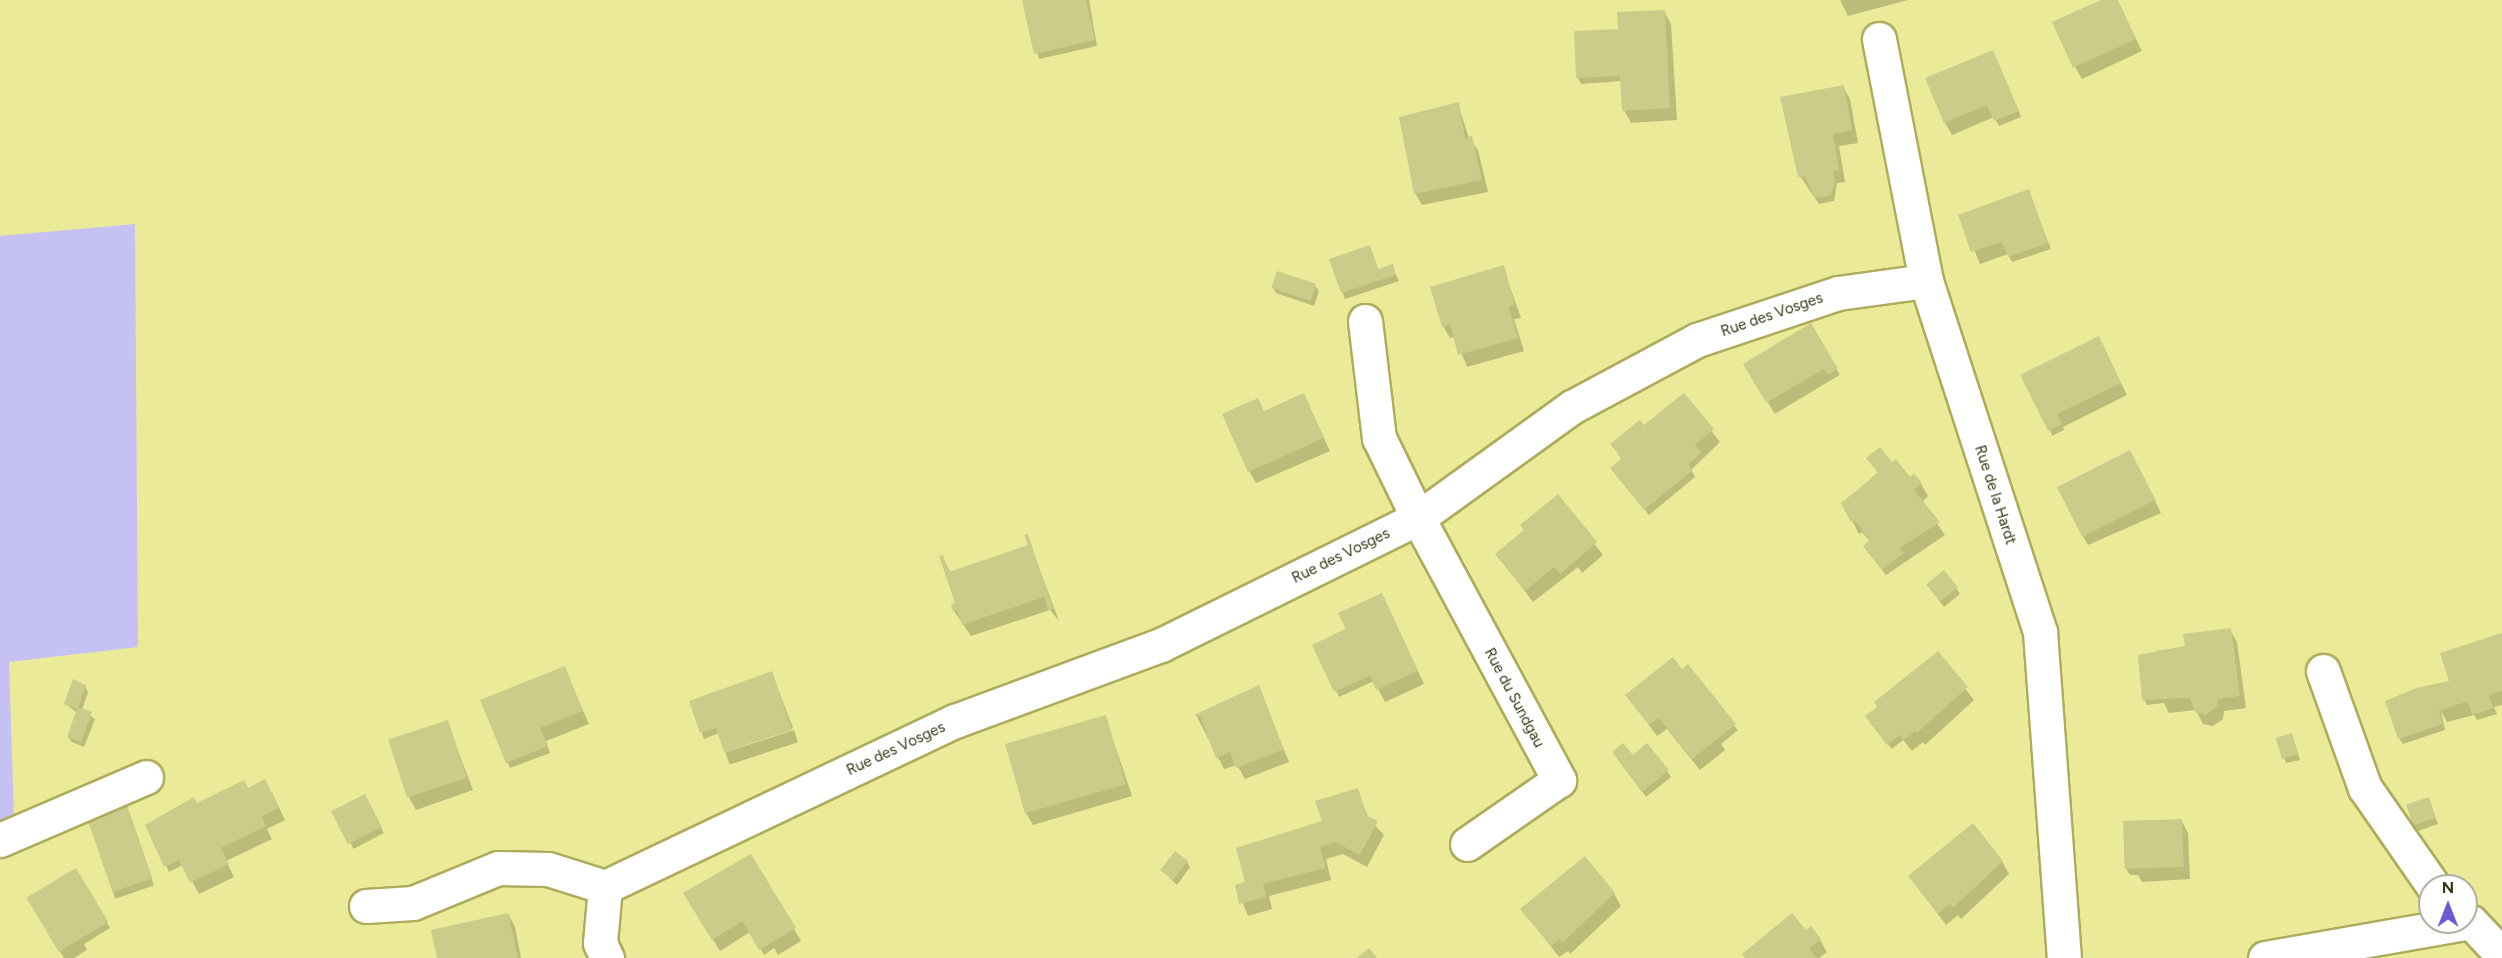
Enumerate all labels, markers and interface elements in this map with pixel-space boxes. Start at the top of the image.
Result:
street label: Rue des Vosges [1719,289,1825,341]
street label: Rue de la Hardt [1970,443,2020,547]
street label: Rue des Vosges [1289,525,1393,587]
street label: Rue du Sundgau [1480,645,1548,751]
street label: Rue des Vosges [844,718,948,780]
north arrow [2418,874,2478,934]
text: N [2442,878,2454,897]

